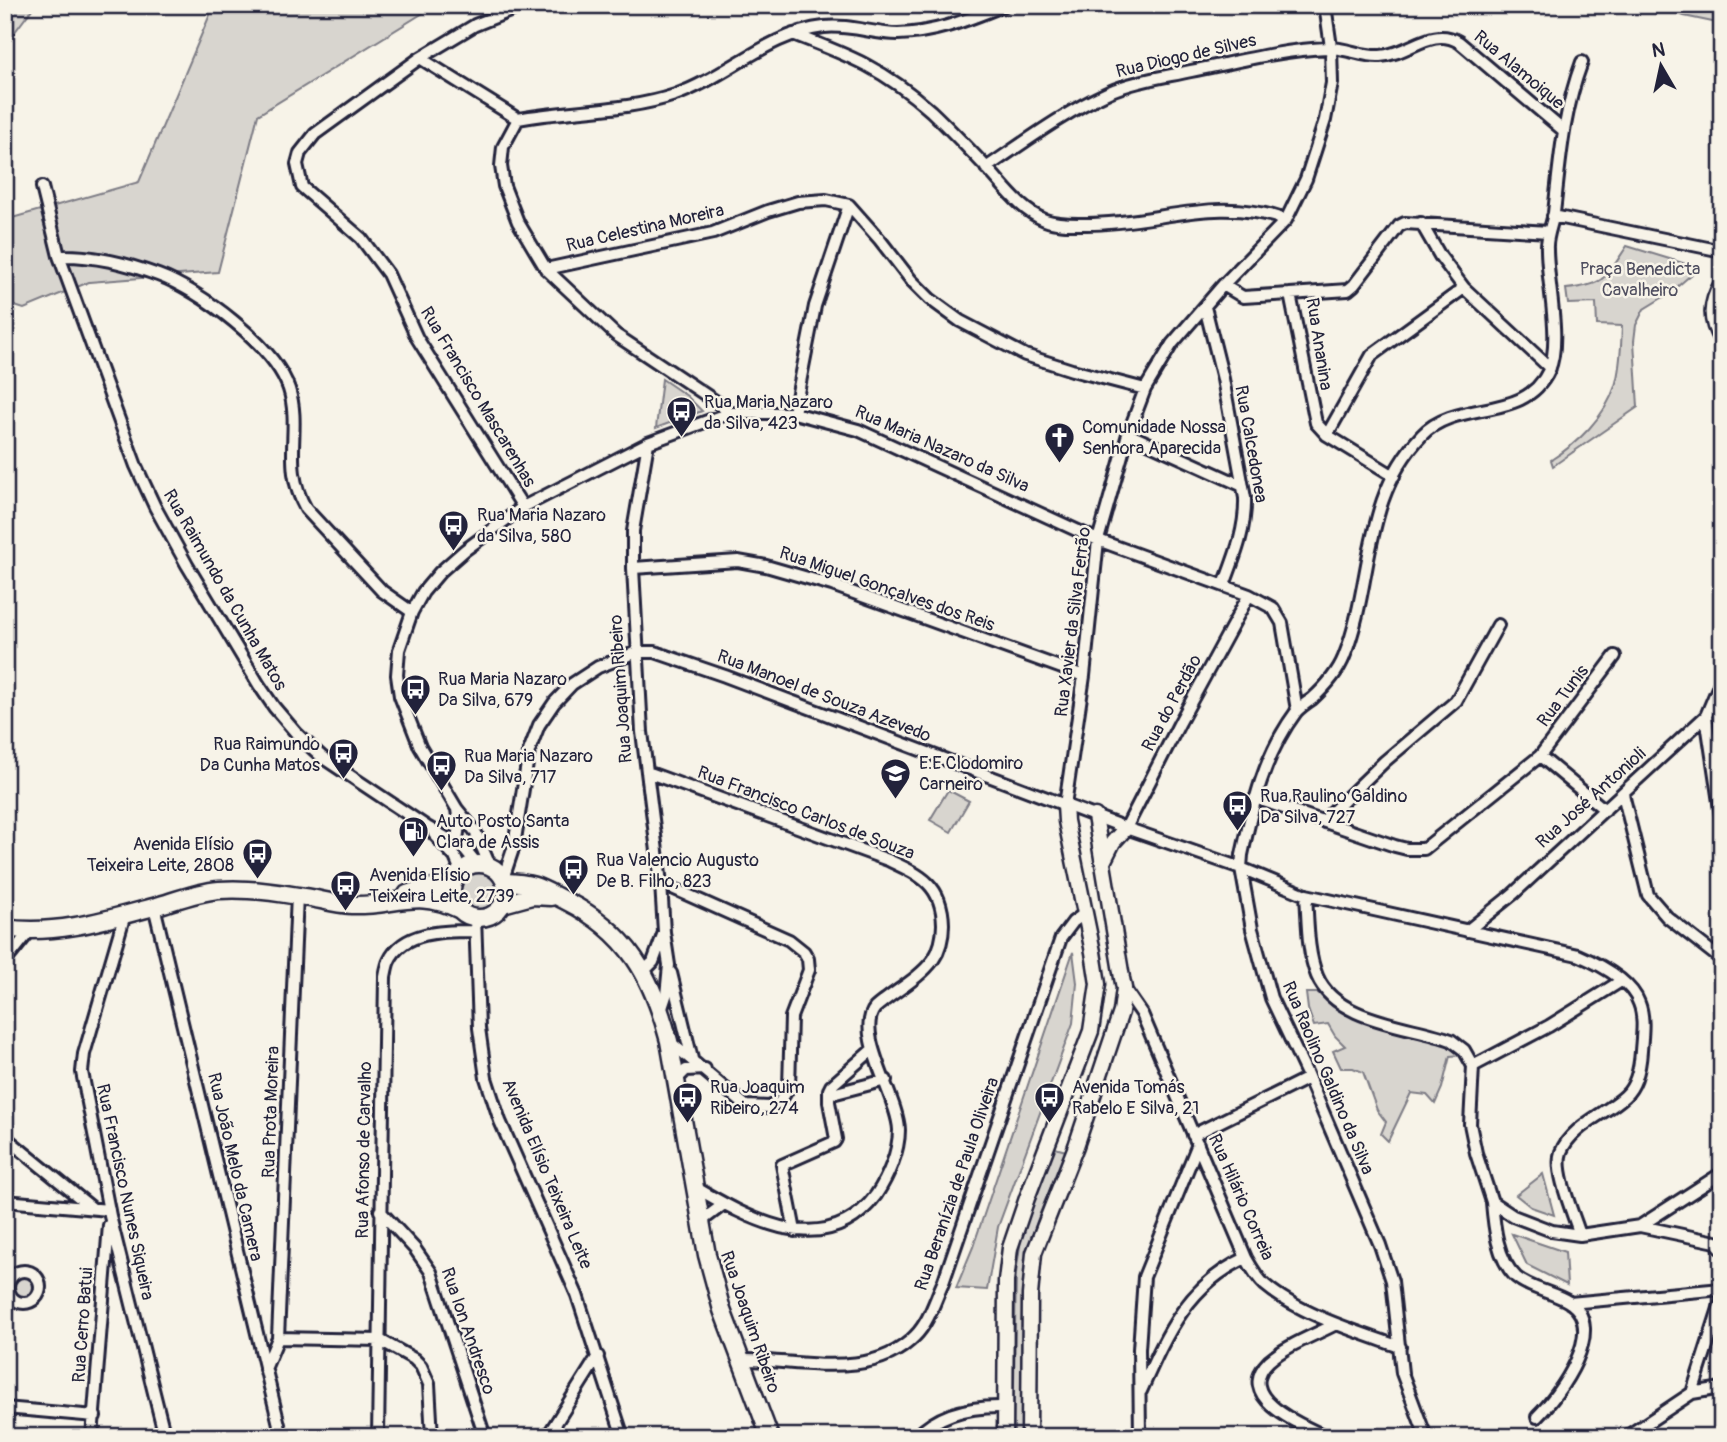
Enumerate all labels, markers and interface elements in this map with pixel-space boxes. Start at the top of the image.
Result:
street label: Rua Alamoique [1469,25,1569,115]
street label: Rua Diogo de Silves [1114,29,1258,83]
north arrow [1626,32,1696,102]
text: N [1650,37,1667,63]
street label: Rua Celestina Moreira [564,199,726,257]
park label: Praça Benedicta Cavalheiro [1580,258,1700,302]
street label: Rua Ananina [1300,296,1338,392]
street label: Rua Francisco Mascarenhas [415,303,541,491]
street label: Rua Calcedonea [1229,383,1273,505]
place label: Rua Maria Nazaro da Silva, 423 [704,391,833,435]
bus stop icon: Rua Maria Nazaro da Silva, 423 [664,395,698,439]
street label: Rua Maria Nazaro da Silva [851,400,1033,498]
place label: Comunidade Nossa Senhora Aparecida [1082,416,1226,460]
church icon: Comunidade Nossa Senhora Aparecida [1042,420,1076,464]
street label: Rua Raimundo da Cunha Matos [158,485,292,695]
place label: Rua Maria Nazaro da Silva, 580 [477,504,606,548]
bus stop icon: Rua Maria Nazaro da Silva, 580 [437,508,471,552]
street label: Rua Xavier da Silva Ferrão [1050,525,1096,718]
street label: Rua Miguel Gonçalves dos Reis [776,541,998,637]
street label: Rua Joaquim Ribeiro [604,614,638,764]
street label: Rua Manoel de Souza Azevedo [714,645,935,748]
street label: Rua do Perdão [1137,650,1207,755]
street label: Rua Tunis [1532,660,1594,732]
place label: Rua Maria Nazaro Da Silva, 679 [438,668,567,712]
bus stop icon: Rua Maria Nazaro Da Silva, 679 [398,672,432,716]
place label: Rua Raimundo Da Cunha Matos [200,733,320,777]
bus stop icon: Rua Raimundo Da Cunha Matos [326,737,360,781]
street label: Rua José Antonioli [1531,742,1651,854]
place label: Rua Maria Nazaro Da Silva, 717 [464,745,593,789]
bus stop icon: Rua Maria Nazaro Da Silva, 717 [424,749,458,793]
place label: E.E Clodomiro Carneiro [919,752,1023,796]
school or university icon: E.E Clodomiro Carneiro [879,756,913,800]
street label: Rua Francisco Carlos de Souza [694,761,918,865]
place label: Rua Raulino Galdino Da Silva, 727 [1260,785,1408,829]
bus stop icon: Rua Raulino Galdino Da Silva, 727 [1220,789,1254,833]
place label: Auto Posto Santa Clara de Assis [436,810,569,854]
fuel station icon: Auto Posto Santa Clara de Assis [396,814,430,858]
place label: Avenida Elísio Teixeira Leite, 2808 [87,833,234,877]
bus stop icon: Avenida Elísio Teixeira Leite, 2808 [240,837,274,881]
place label: Rua Valencio Augusto De B. Filho, 823 [596,849,759,893]
bus stop icon: Rua Valencio Augusto De B. Filho, 823 [556,853,590,897]
place label: Avenida Elísio Teixeira Leite, 2739 [369,864,515,908]
bus stop icon: Avenida Elísio Teixeira Leite, 2739 [329,868,363,912]
street label: Rua Raolino Galdino da Silva [1277,978,1379,1178]
street label: Rua Prota Moreira [257,1046,285,1178]
street label: Rua Afonso de Carvalho [351,1061,377,1239]
street label: Rua João Melo da Camera [202,1070,268,1264]
street label: Rua Beranízia de Paula Oliveira [910,1074,1004,1294]
street label: Avenida Elísio Teixeira Leite [496,1075,598,1273]
place label: Rua Joaquim Ribeiro, 274 [710,1076,805,1120]
place label: Avenida Tomás Rabelo E Silva, 21 [1072,1076,1199,1120]
bus stop icon: Rua Joaquim Ribeiro, 274 [670,1080,704,1124]
bus stop icon: Avenida Tomás Rabelo E Silva, 21 [1032,1080,1066,1124]
street label: Rua Francisco Nunes Siqueira [91,1082,159,1302]
street label: Rua Hilário Correia [1203,1130,1279,1264]
street label: Rua Joaquim Ribeiro [715,1248,785,1396]
street label: Rua Ion Andresco [435,1264,501,1398]
street label: Rua Cerro Batui [68,1267,98,1383]

